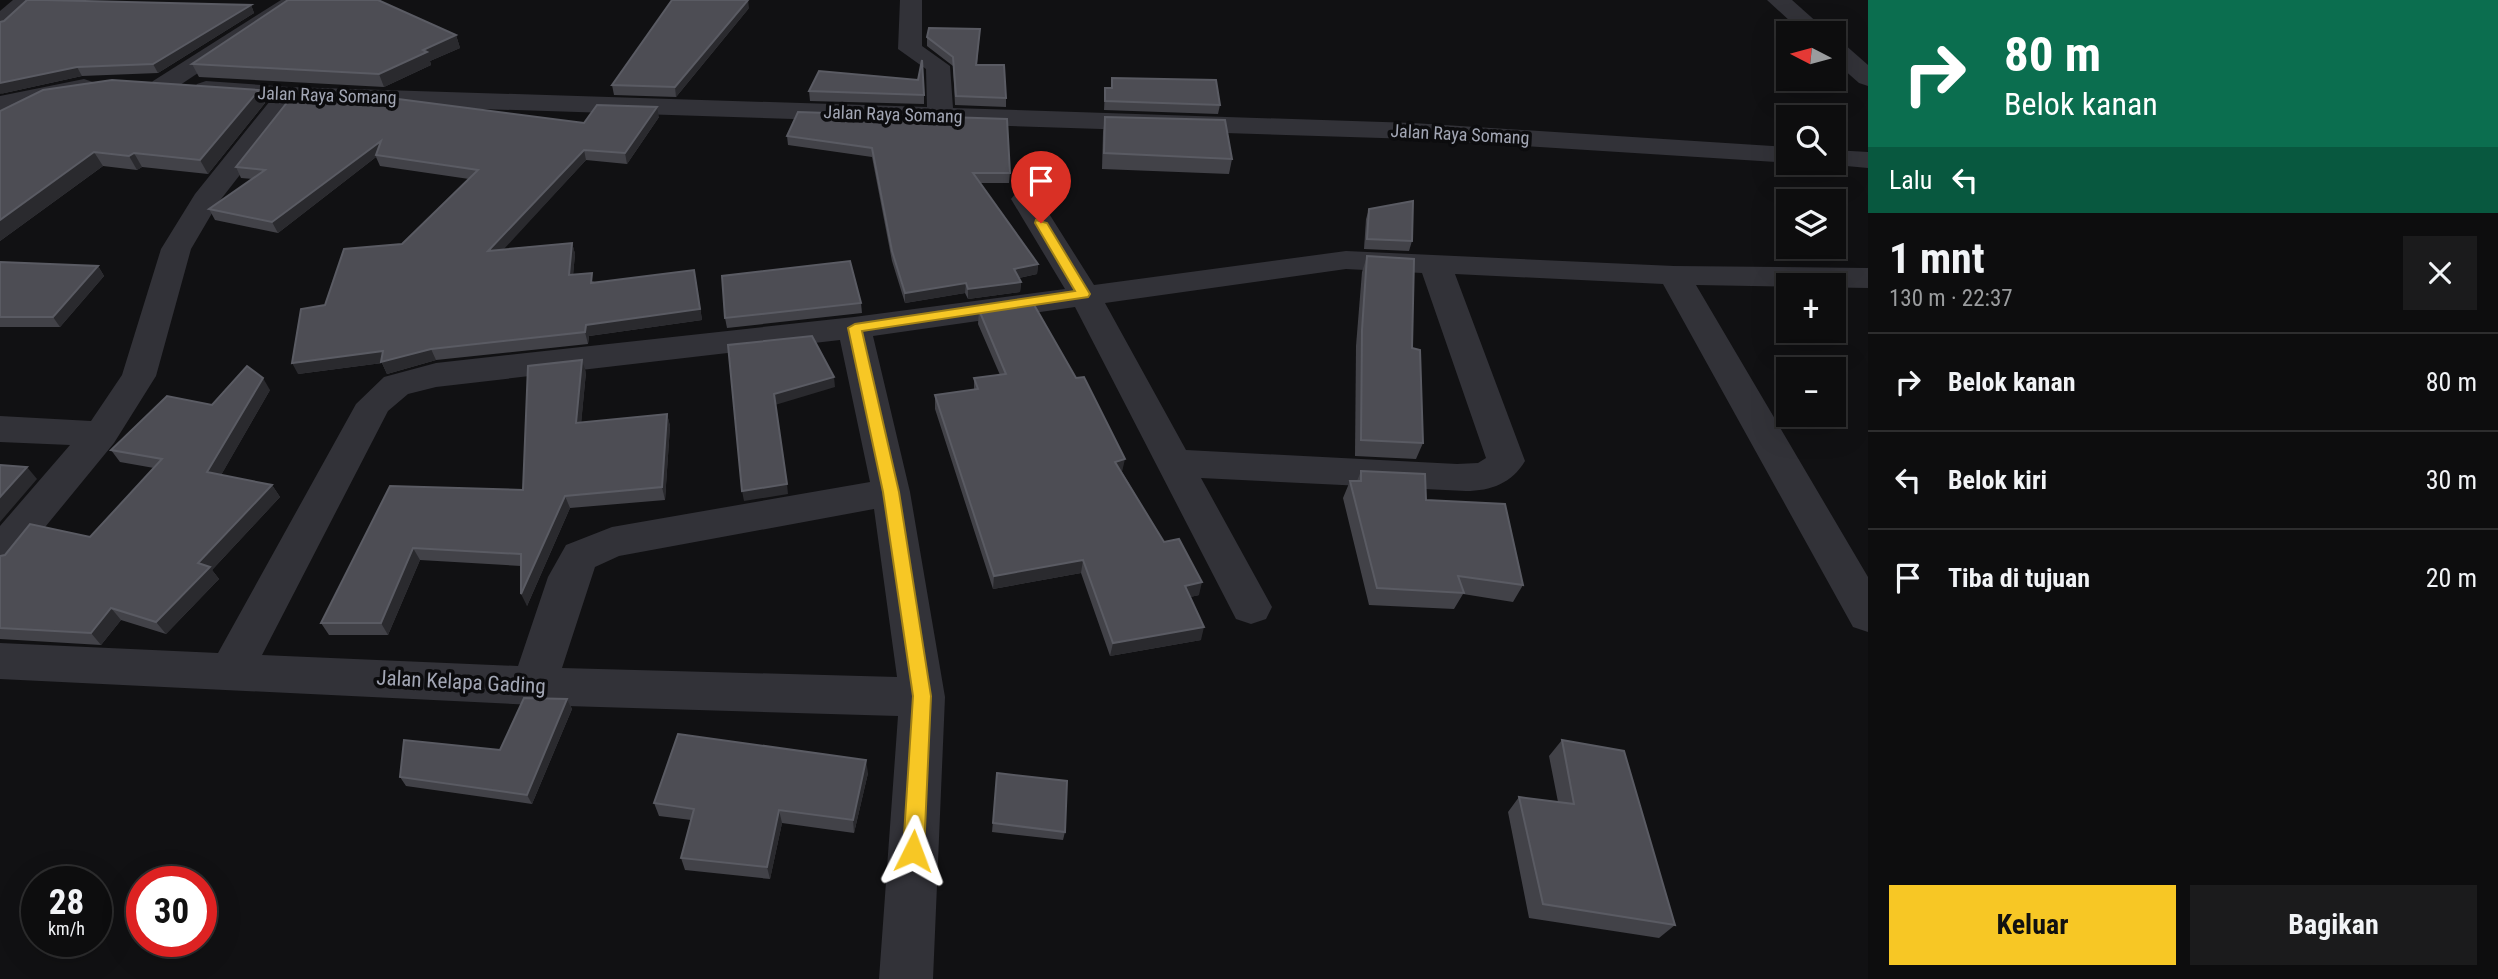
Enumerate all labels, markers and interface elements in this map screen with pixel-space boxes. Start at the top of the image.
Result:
north arrow [1776,21,1846,91]
map controls [1776,21,1846,427]
text: 80 m [2004,26,2101,83]
icon: right [1889,28,1980,119]
street label: Jalan Raya Somang [257,82,397,108]
text: Belok kanan [2004,85,2158,123]
street label: Jalan Raya Somang [823,101,963,127]
button: search [1776,105,1846,175]
street label: Jalan Raya Somang [1390,120,1530,148]
pin [1011,151,1071,223]
icon: left [1946,161,1984,199]
icon: arrive [1022,162,1060,200]
text: Lalu [1889,165,1932,195]
button: layers [1776,189,1846,259]
text: 1 mnt [1889,234,1985,283]
button: close [2403,236,2477,310]
button: + [1776,273,1846,343]
text: 130 m · 22:37 [1889,285,2013,312]
button: − [1776,357,1846,427]
icon: right [1889,363,1927,401]
text: Belok kanan [1948,367,2075,397]
text: 80 m [2426,367,2477,397]
icon: left [1889,461,1927,499]
text: Belok kiri [1948,465,2047,495]
text: 30 m [2426,465,2477,495]
icon: arrive [1889,559,1927,597]
text: Tiba di tujuan [1948,563,2090,593]
text: 20 m [2426,563,2477,593]
street label: Jalan Kelapa Gading [376,666,546,698]
position arrow [876,814,950,888]
speed limit sign: 30 [126,866,217,957]
text: 28 [49,882,84,923]
button: Keluar [1889,885,2176,965]
button: Bagikan [2190,885,2477,965]
text: km/h [48,918,85,939]

